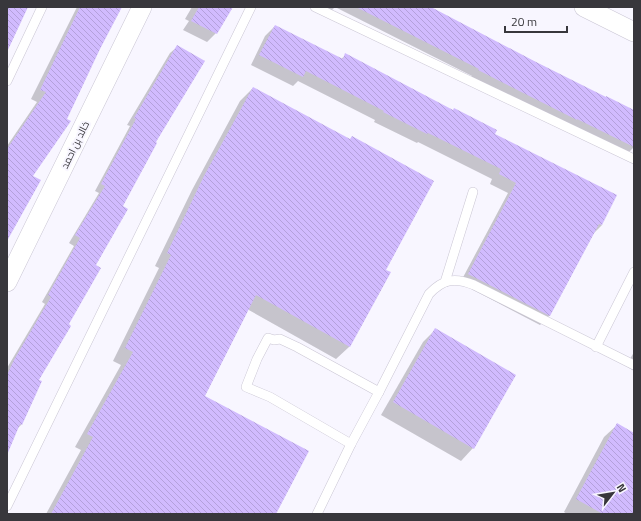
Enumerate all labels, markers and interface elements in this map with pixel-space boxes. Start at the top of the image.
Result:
scale bar [505,8,567,34]
text: 20 m [511,12,537,31]
street label: خالد بن احمد [57,119,93,171]
north arrow [593,473,633,513]
text: N [613,480,630,495]

